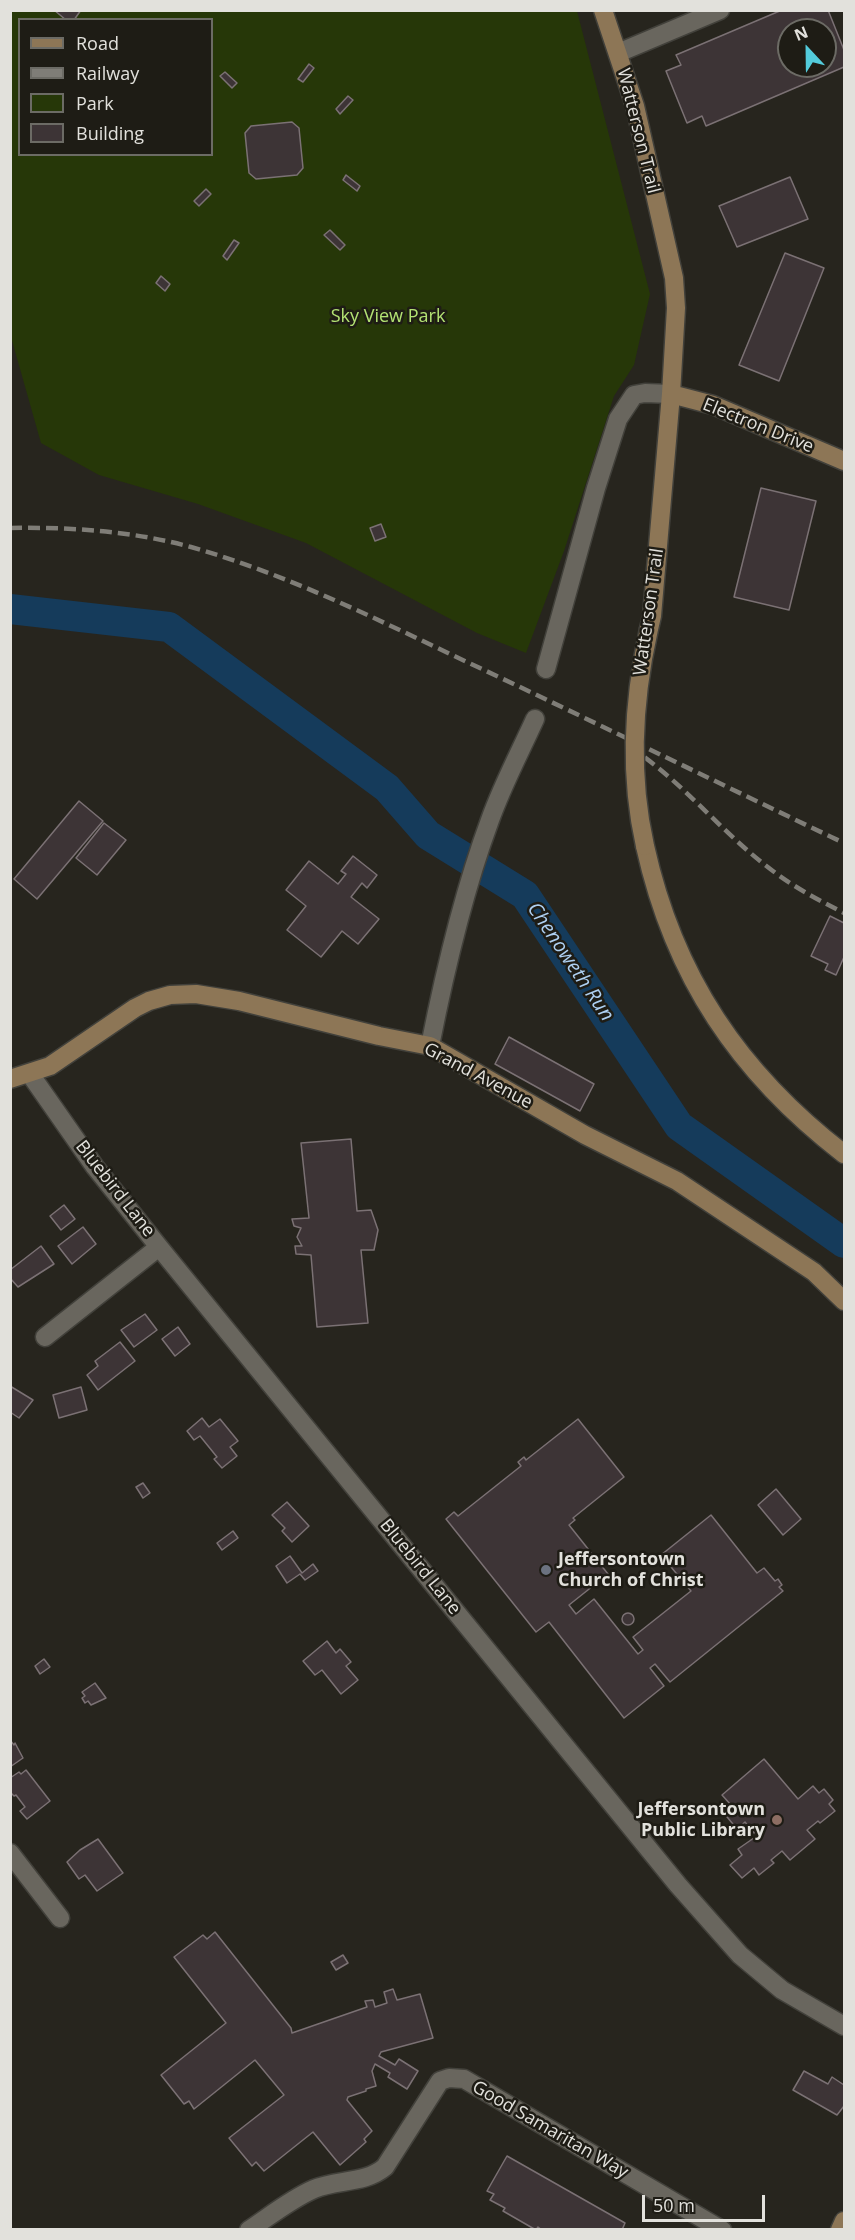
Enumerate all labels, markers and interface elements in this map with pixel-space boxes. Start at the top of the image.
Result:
legend [18,18,213,156]
north arrow [777,18,837,78]
text: N [791,21,811,46]
text: Road [76,31,119,55]
text: Railway [76,61,139,85]
street label: Watterson Trail [612,66,664,196]
text: Park [76,91,114,115]
text: Building [76,121,144,145]
park label: Sky View Park [331,306,445,328]
street label: Electron Drive [699,394,817,458]
street label: Watterson Trail [629,547,669,677]
water label: Chenoweth Run [521,898,619,1026]
street label: Grand Avenue [420,1038,536,1114]
street label: Bluebird Lane [71,1136,159,1242]
street label: Bluebird Lane [375,1515,465,1619]
place label: Jeffersontown Church of Christ [558,1549,704,1592]
marker: Jeffersontown Church of Christ [539,1563,553,1577]
place label: Jeffersontown Public Library [638,1799,765,1842]
marker: Jeffersontown Public Library [770,1813,784,1827]
street label: Good Samaritan Way [468,2076,632,2184]
scale bar [645,2183,768,2221]
text: 50 m [653,2193,695,2217]

